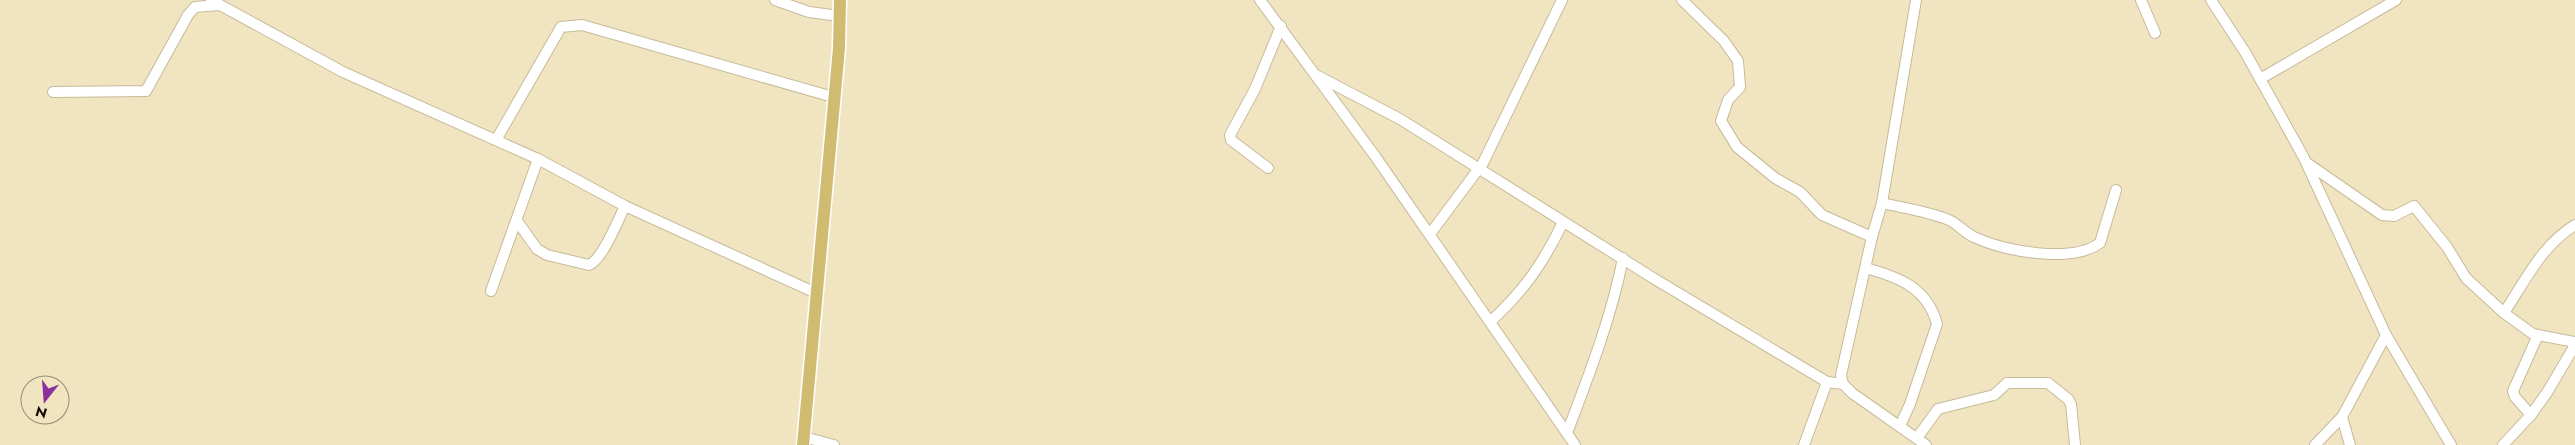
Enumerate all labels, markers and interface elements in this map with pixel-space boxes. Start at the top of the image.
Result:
north arrow [20,375,70,425]
text: N [33,401,49,424]

